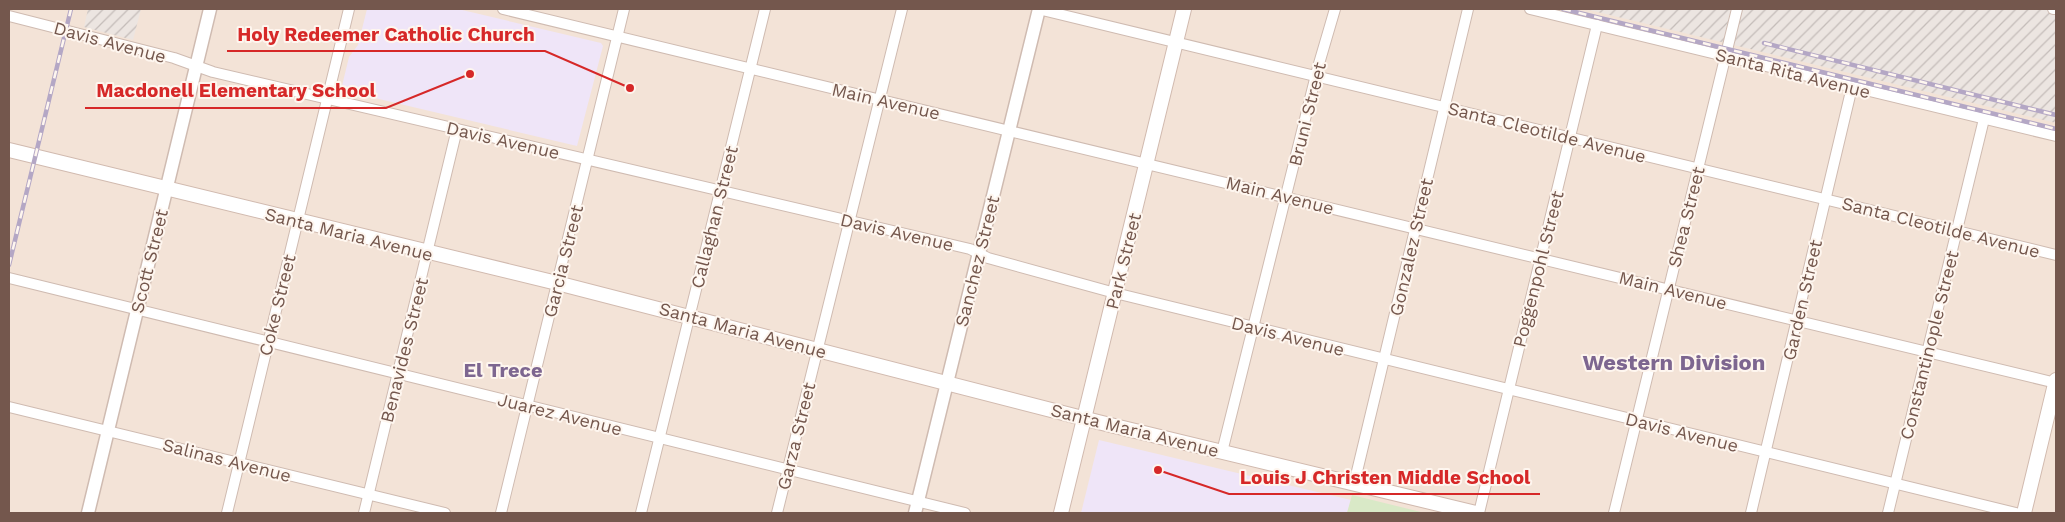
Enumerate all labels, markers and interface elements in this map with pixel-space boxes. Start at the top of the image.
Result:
street label: Davis Avenue [51,17,169,67]
callout: Holy Redeemer Catholic Church [227,17,545,51]
text: Holy Redeemer Catholic Church [237,23,535,46]
street label: Santa Rita Avenue [1713,44,1873,102]
street label: Bruni Street [1284,59,1330,168]
callout: Macdonell Elementary School [85,74,386,108]
street label: Main Avenue [830,78,942,124]
text: Macdonell Elementary School [96,79,377,102]
street label: Santa Cleotilde Avenue [1446,97,1648,167]
street label: Davis Avenue [444,117,562,163]
street label: Callaghan Street [686,143,742,290]
street label: Shea Street [1663,164,1709,270]
street label: Main Avenue [1224,171,1336,219]
street label: Gonzalez Street [1385,176,1437,318]
street label: Poggenpohl Street [1508,188,1568,350]
street label: Santa Cleotilde Avenue [1840,192,2042,262]
street label: Sanchez Street [951,193,1004,329]
street label: Garcia Street [539,202,587,319]
street label: Santa Maria Avenue [263,203,435,265]
street label: Scott Street [126,206,172,315]
street label: Davis Avenue [838,209,956,255]
street label: Park Street [1101,210,1145,311]
street label: Garden Street [1778,237,1826,362]
street label: Constantinople Street [1895,248,1963,442]
street label: Coke Street [254,252,300,358]
street label: Main Avenue [1617,266,1729,314]
street label: Benavides Street [376,275,432,425]
street label: Santa Maria Avenue [657,298,829,362]
street label: Davis Avenue [1229,312,1347,360]
district label: Western Division [1583,350,1765,375]
district label: El Trece [463,358,543,382]
street label: Garza Street [772,380,820,492]
street label: Juarez Avenue [496,388,624,440]
street label: Santa Maria Avenue [1049,399,1221,461]
street label: Davis Avenue [1623,408,1741,456]
street label: Salinas Avenue [161,434,293,486]
callout: Louis J Christen Middle School [1229,460,1540,494]
text: Louis J Christen Middle School [1240,466,1531,489]

